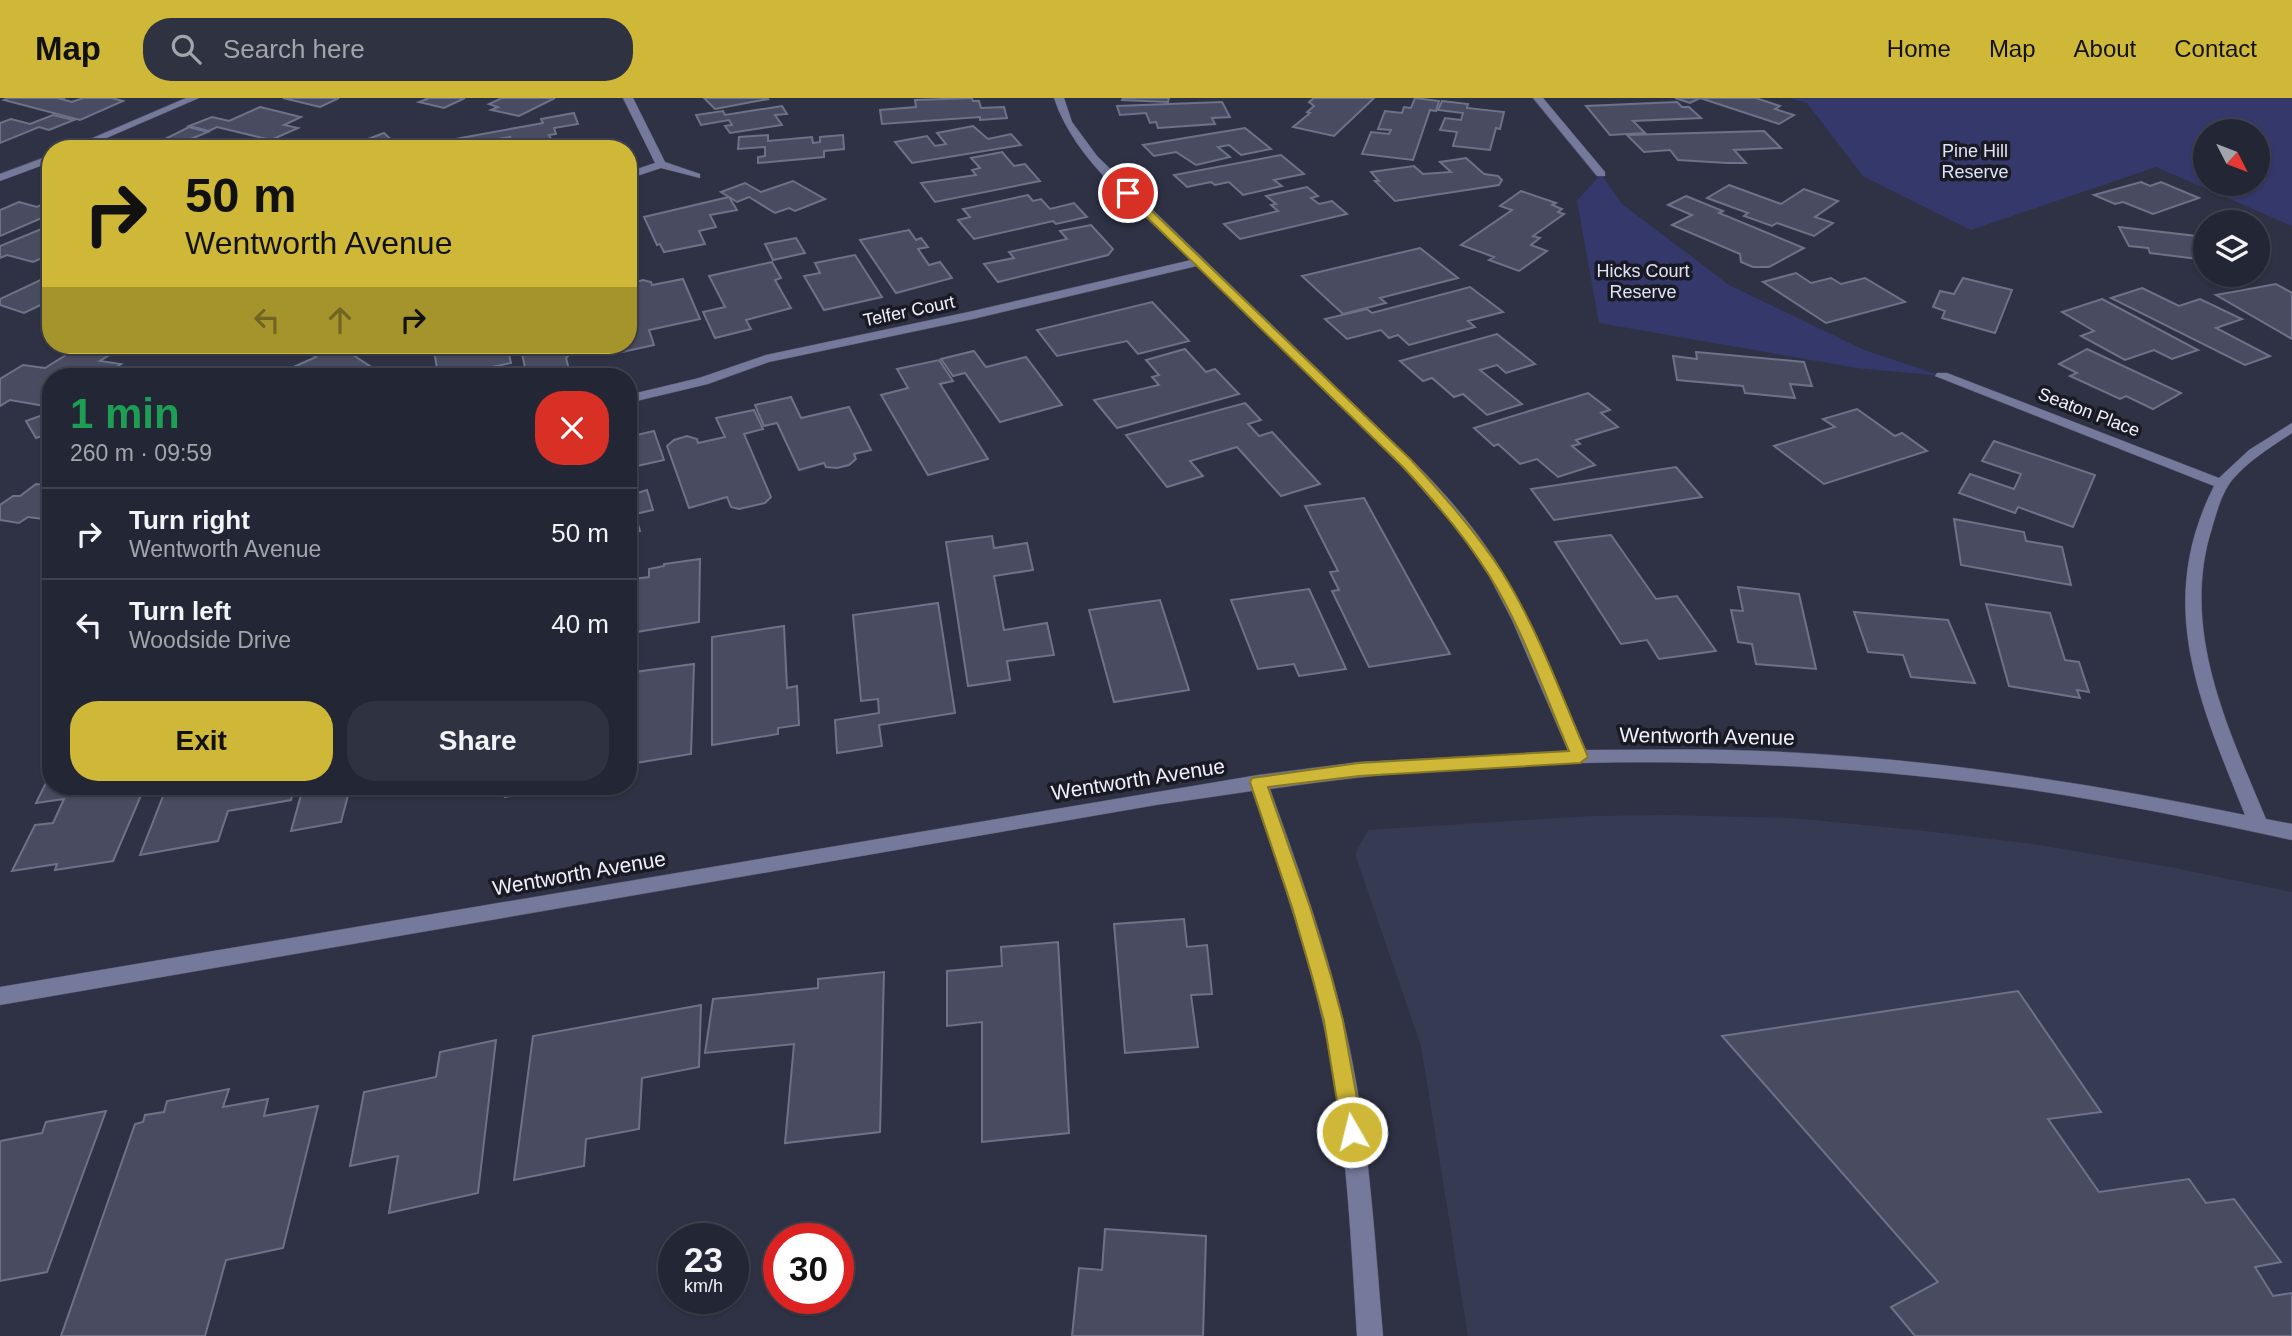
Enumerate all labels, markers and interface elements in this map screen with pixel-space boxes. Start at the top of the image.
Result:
search box [143,18,633,81]
text: Map [35,30,101,67]
icon: search [167,30,205,68]
text: Search here [223,34,365,64]
text: Home [1887,35,1951,62]
text: Map [1989,35,2036,62]
text: About [2074,35,2136,62]
text: Contact [2174,35,2257,62]
north arrow [2193,119,2270,196]
map controls [2193,119,2270,287]
park label: Pine Hill Reserve [1941,141,2009,182]
pin [1098,163,1158,223]
icon: right [70,168,161,259]
text: 50 m [185,168,297,222]
icon: arrive [1109,174,1147,212]
button: layers [2193,210,2270,287]
text: Wentworth Avenue [185,225,452,261]
park label: Hicks Court Reserve [1596,261,1690,302]
street label: Telfer Court [861,292,957,330]
icon: left [248,301,286,339]
icon: ahead [321,301,359,339]
icon: right [394,301,432,339]
street label: Seaton Place [2035,383,2143,441]
text: 1 min [70,390,180,437]
button: close [535,391,609,465]
text: 260 m · 09:59 [70,440,212,466]
text: Turn right [129,505,250,535]
icon: right [70,515,108,553]
text: 50 m [551,518,609,548]
text: Wentworth Avenue [129,536,321,562]
text: Turn left [129,596,231,626]
icon: left [70,606,108,644]
text: 40 m [551,609,609,639]
text: Woodside Drive [129,627,291,653]
button: Exit [70,701,333,781]
button: Share [347,701,609,781]
street label: Wentworth Avenue [1619,723,1795,749]
street label: Wentworth Avenue [1050,754,1226,804]
street label: Wentworth Avenue [491,846,667,900]
position arrow [1315,1095,1389,1169]
speed limit sign: 30 [763,1223,854,1314]
text: 23 [684,1240,723,1279]
text: km/h [684,1276,723,1296]

